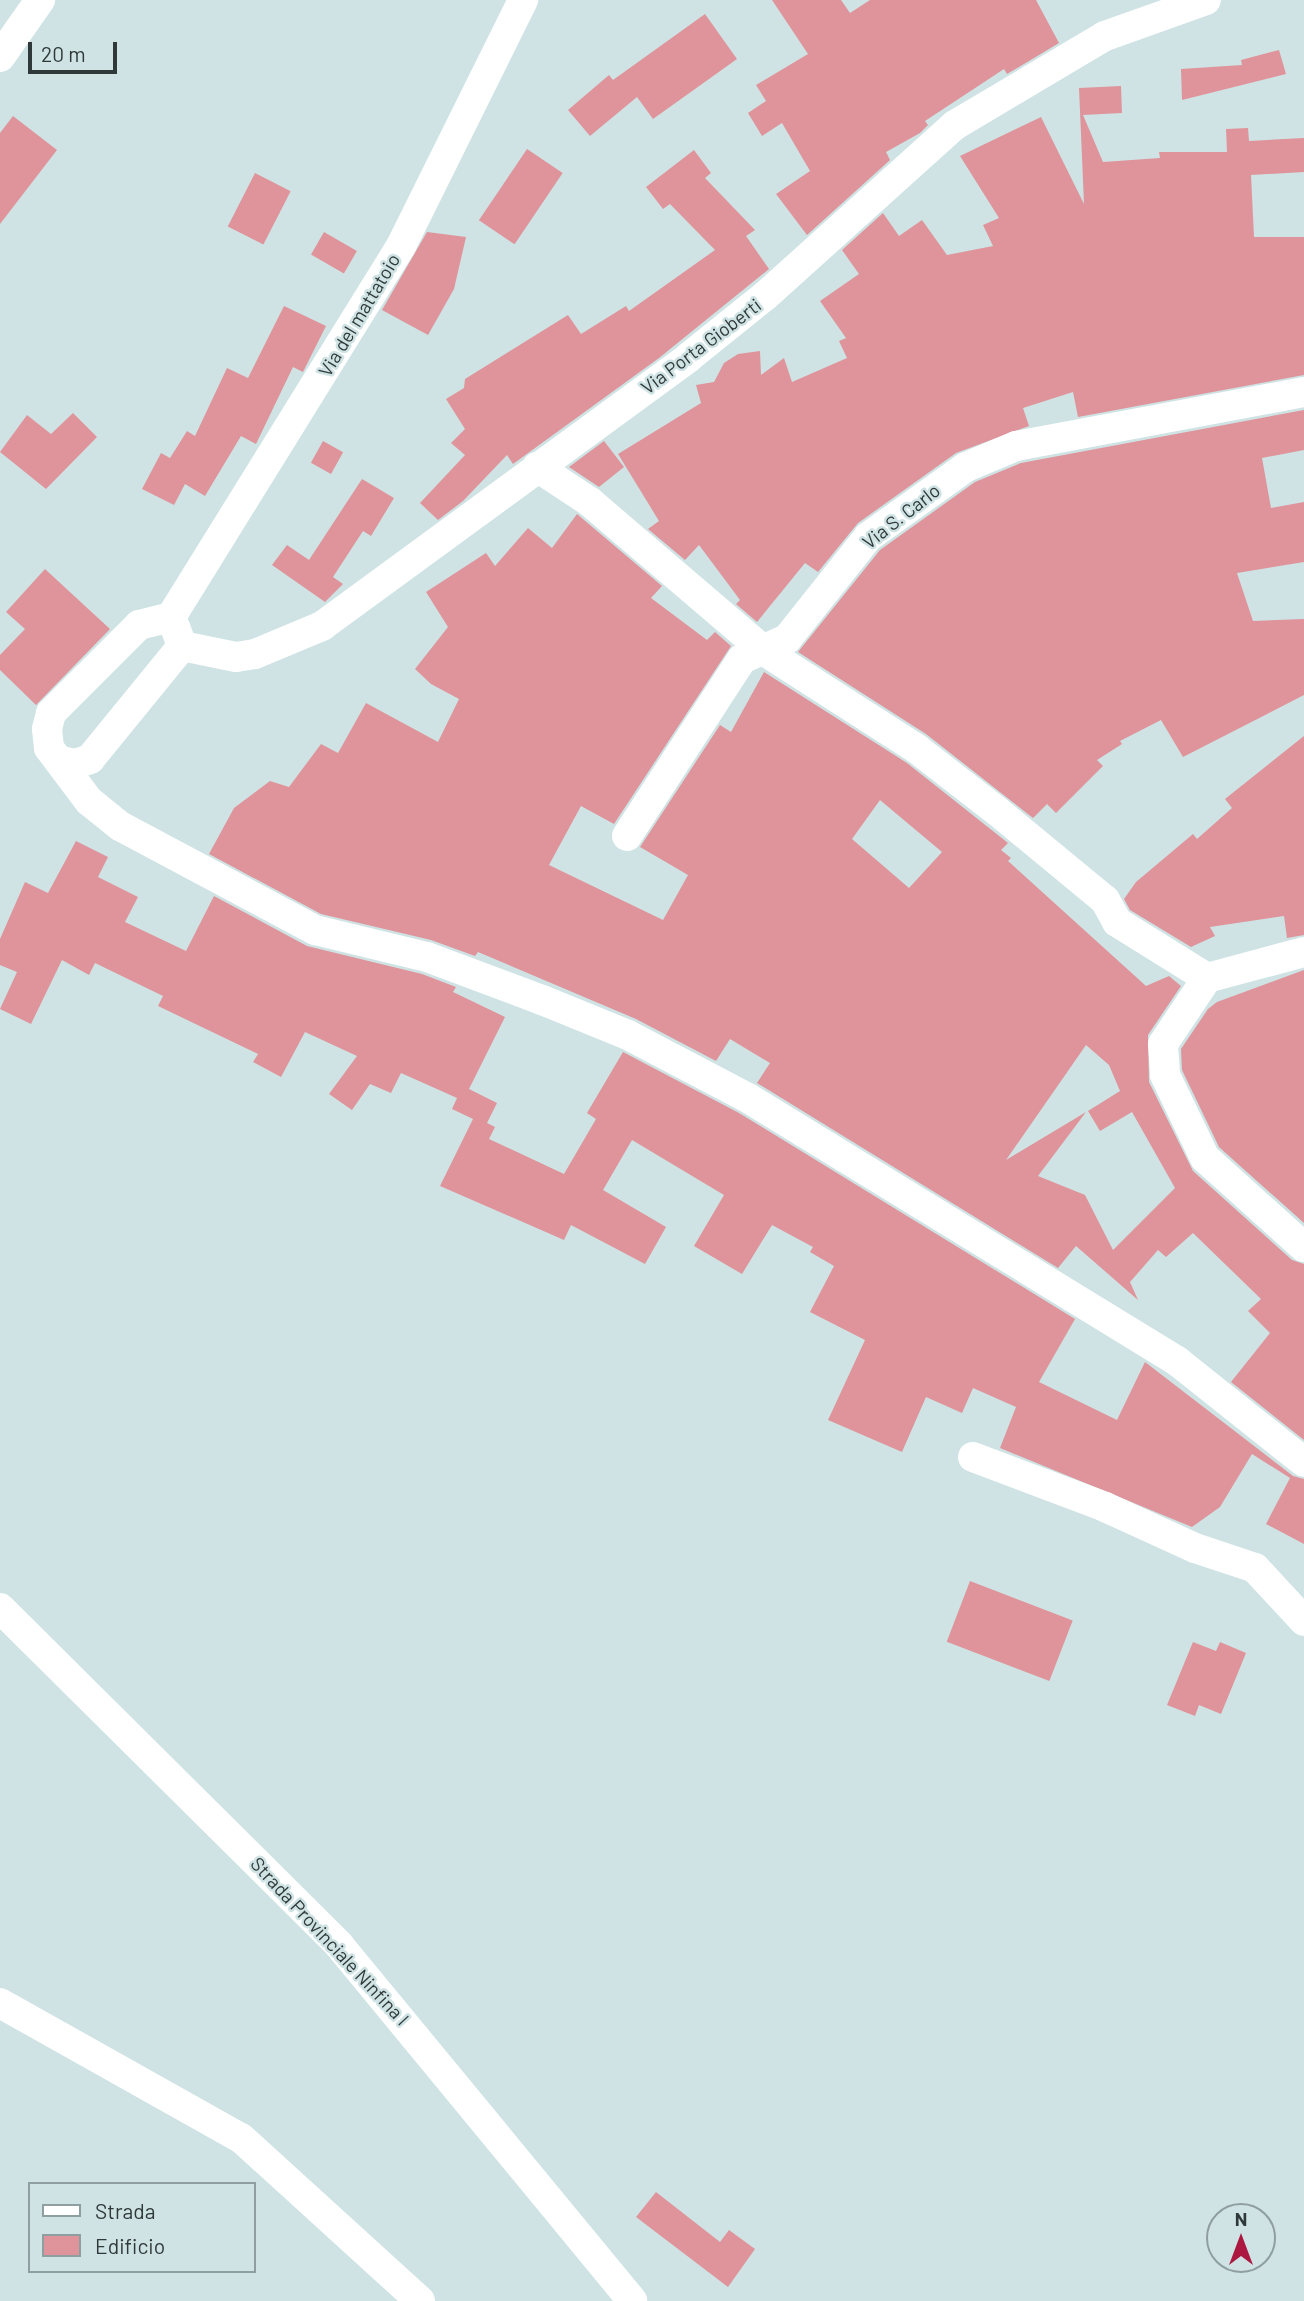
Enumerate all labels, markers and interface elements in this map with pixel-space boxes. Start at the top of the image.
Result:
scale bar [32,28,121,72]
text: 20 m [41,41,86,66]
street label: Via del mattatoio [313,249,405,381]
street label: Via Porta Gioberti [636,293,766,399]
street label: Via S. Carlo [858,479,944,553]
street label: Strada Provinciale Ninfina I [246,1852,414,2030]
legend [28,2182,256,2273]
text: Strada [95,2198,155,2223]
north arrow [1206,2203,1276,2273]
text: N [1235,2207,1247,2230]
text: Edificio [95,2233,165,2258]

